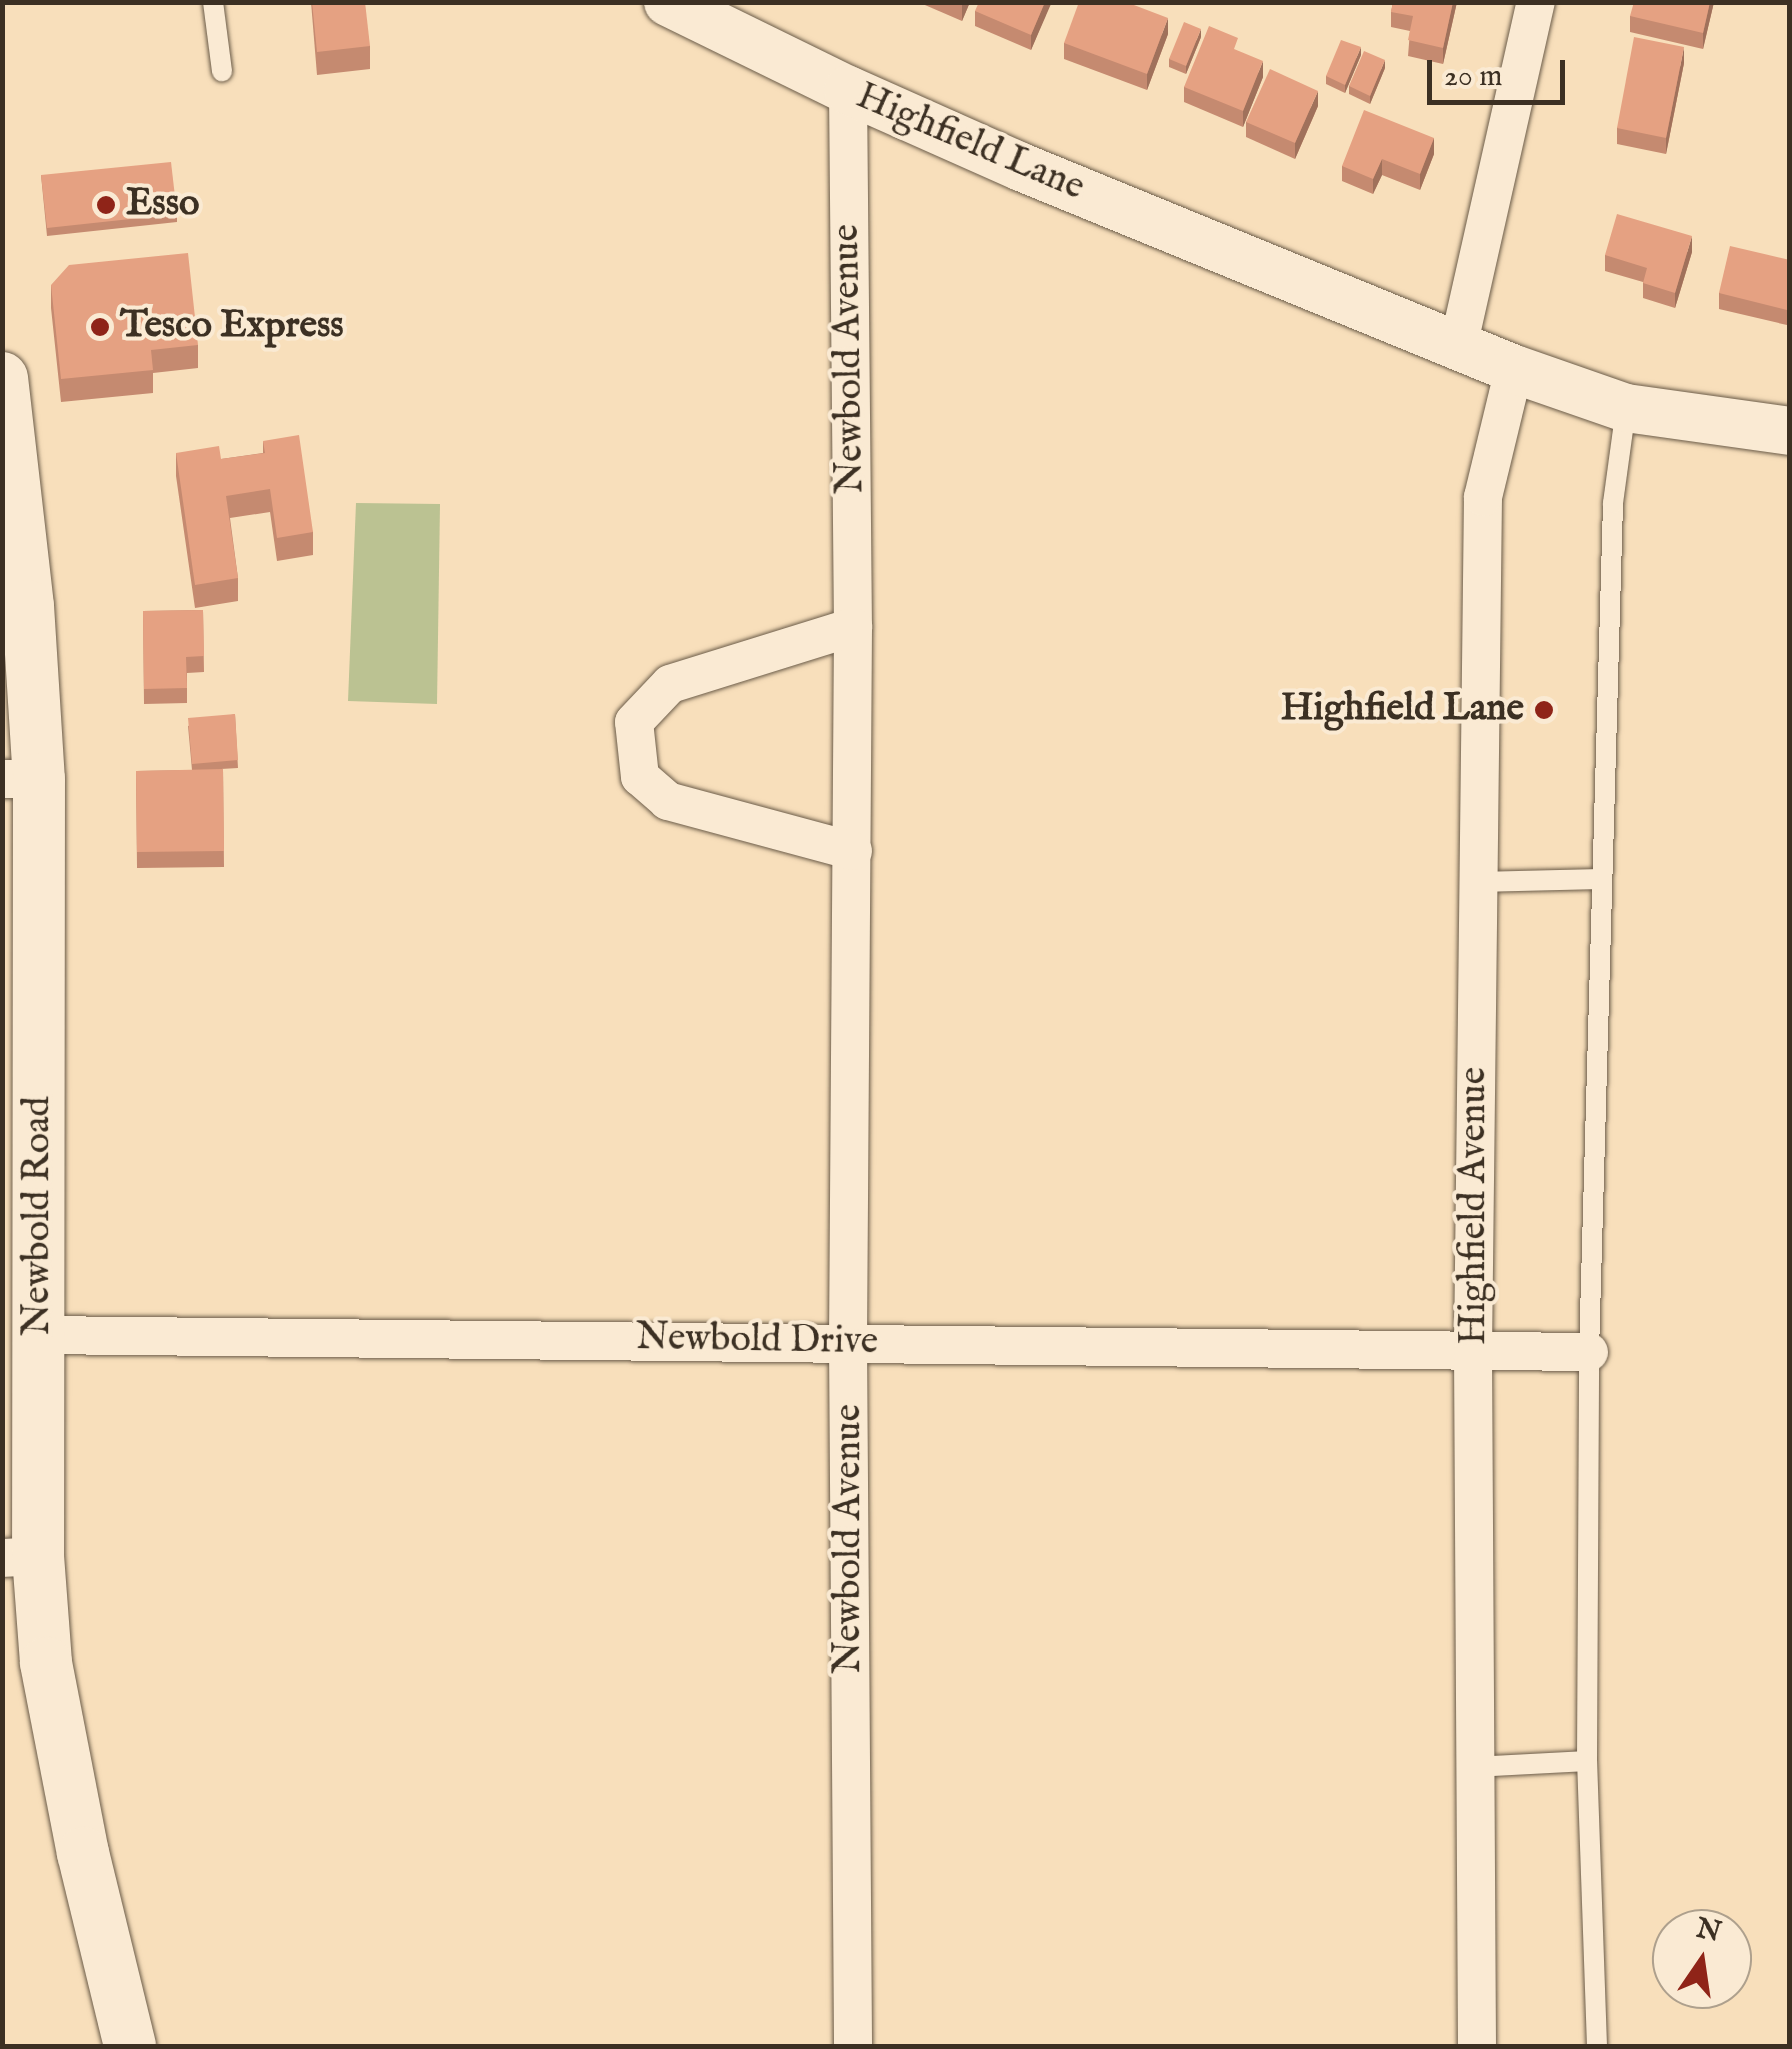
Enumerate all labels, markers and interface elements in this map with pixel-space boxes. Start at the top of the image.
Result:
scale bar [1432,40,1570,102]
text: 20 m [1444,58,1503,96]
street label: Highfield Lane [849,75,1091,211]
place label: Esso [126,182,200,228]
marker: Esso [95,194,117,216]
street label: Newbold Avenue [825,224,875,494]
place label: Tesco Express [120,304,344,350]
marker: Tesco Express [89,316,111,338]
place label: Highfield Lane [1281,687,1524,733]
marker: Highfield Lane [1533,699,1555,721]
street label: Highfield Avenue [1452,1067,1498,1345]
street label: Newbold Road [16,1096,62,1336]
street label: Newbold Drive [635,1316,879,1366]
street label: Newbold Avenue [827,1404,873,1674]
north arrow [1652,1909,1752,2009]
text: N [1693,1911,1724,1951]

